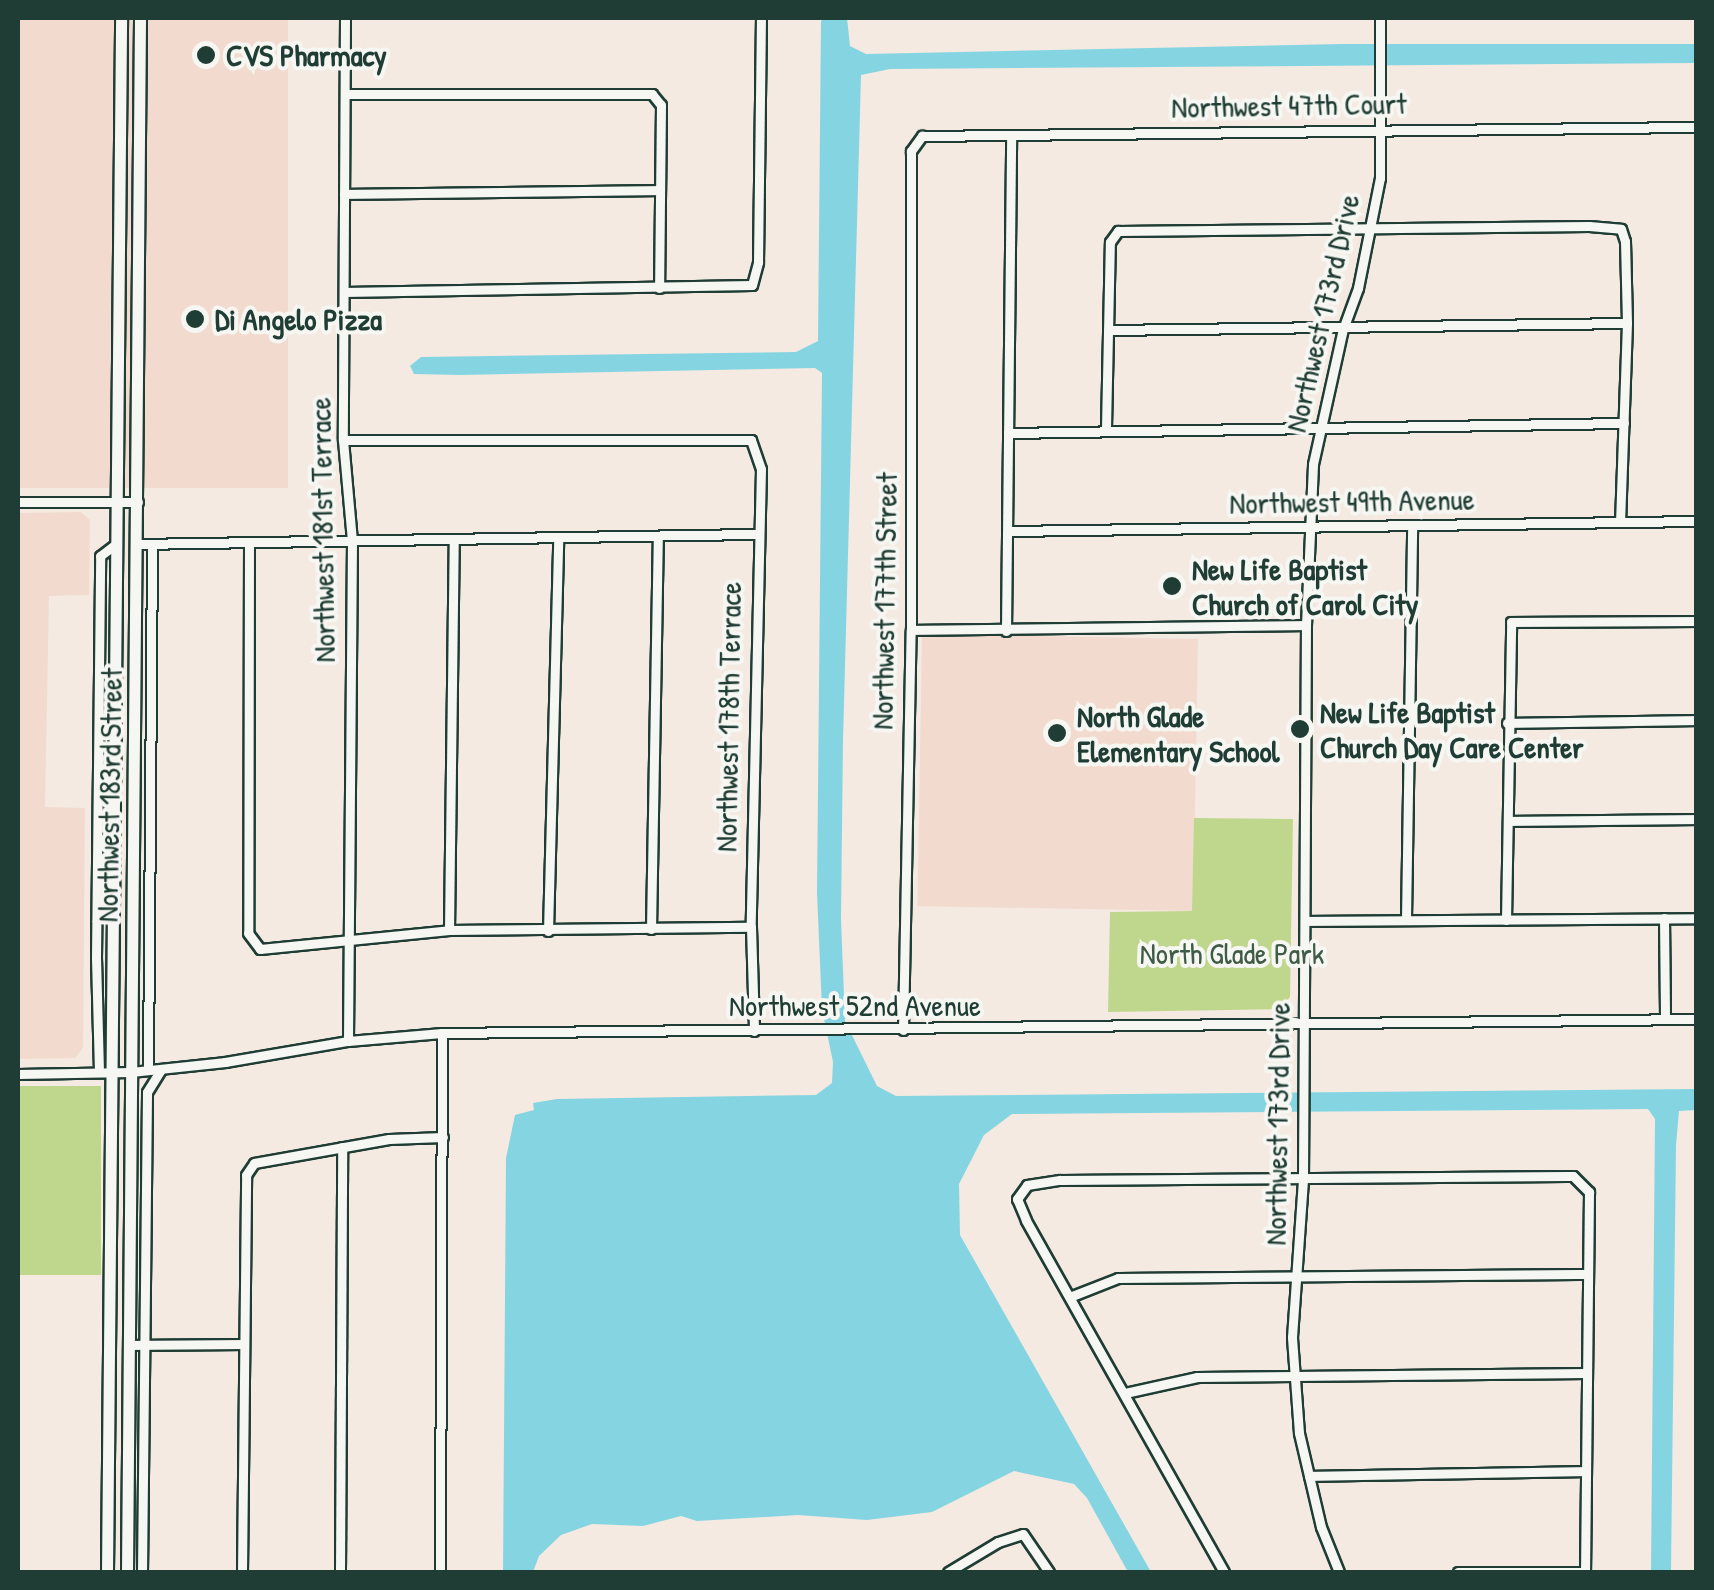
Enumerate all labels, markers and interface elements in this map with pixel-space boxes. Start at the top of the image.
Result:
place label: CVS Pharmacy [226,37,387,73]
marker: CVS Pharmacy [195,44,217,66]
street label: Northwest 47th Court [1171,85,1407,125]
street label: Northwest 173rd Drive [1277,191,1367,435]
place label: Di Angelo Pizza [215,301,382,337]
marker: Di Angelo Pizza [184,308,206,330]
street label: Northwest 181st Terrace [302,397,342,663]
street label: Northwest 177th Street [864,472,904,730]
street label: Northwest 49th Avenue [1229,481,1475,521]
place label: New Life Baptist Church of Carol City [1192,551,1418,622]
marker: New Life Baptist Church of Carol City [1161,575,1183,597]
street label: Northwest 178th Terrace [708,582,748,852]
street label: Northwest 183rd Street [89,667,129,923]
place label: New Life Baptist Church Day Care Center [1320,694,1584,764]
place label: North Glade Elementary School [1077,698,1279,768]
marker: New Life Baptist Church Day Care Center [1289,718,1311,740]
marker: North Glade Elementary School [1046,722,1068,744]
park label: North Glade Park [1140,935,1324,971]
street label: Northwest 52nd Avenue [729,987,981,1023]
street label: Northwest 173rd Drive [1257,1002,1297,1246]

